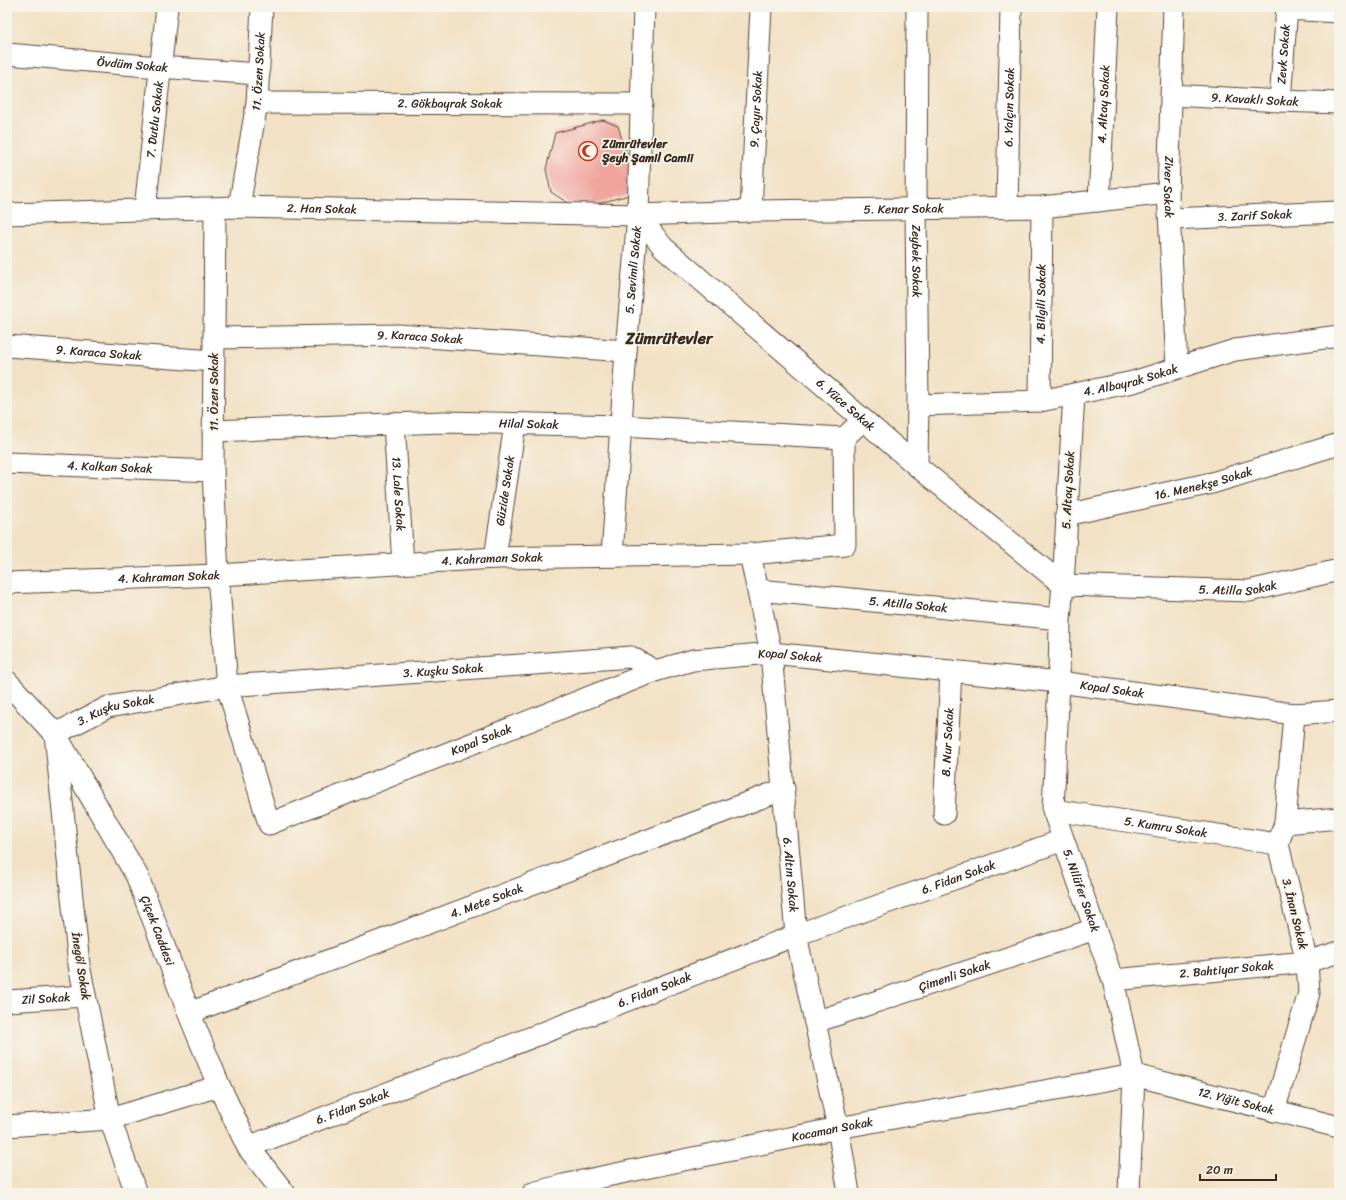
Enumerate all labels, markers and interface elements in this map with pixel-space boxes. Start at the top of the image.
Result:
street label: Zevk Sokak [1270,23,1297,85]
street label: 11. Özen Sokak [245,31,272,113]
street label: Övdüm Sokak [96,51,169,79]
street label: 4. Altay Sokak [1091,64,1116,144]
street label: 6. Yalçın Sokak [997,67,1021,147]
street label: 9. Çayır Sokak [743,70,769,148]
street label: 7. Dutlu Sokak [140,79,170,159]
street label: 9. Kavaklı Sokak [1210,86,1300,113]
street label: 2. Gökbayrak Sokak [397,92,503,115]
place label: Zümrütevler Şeyh Şamil Camii [601,133,694,169]
mosque icon: Zümrütevler Şeyh Şamil Camii [577,140,599,162]
street label: Ziver Sokak [1157,156,1180,219]
street label: 2. Han Sokak [287,197,357,220]
street label: 5. Kenar Sokak [863,197,945,220]
street label: 3. Zarif Sokak [1217,203,1293,228]
street label: 5. Sevimli Sokak [618,224,648,315]
street label: Zeybek Sokak [905,224,928,298]
street label: 4. Bilgili Sokak [1030,263,1052,344]
street label: 9. Karaca Sokak [377,324,464,351]
district label: Zümrütevler [625,324,714,353]
street label: 9. Karaca Sokak [55,339,143,367]
street label: 11. Özen Sokak [203,352,225,431]
street label: 4. Albayrak Sokak [1081,357,1181,403]
street label: 6. Yüce Sokak [811,372,881,437]
street label: Hilal Sokak [499,412,560,436]
street label: 5. Altay Sokak [1055,450,1081,530]
street label: Güzide Sokak [489,453,521,527]
street label: 4. Kalkan Sokak [67,454,154,480]
street label: 13. Lale Sokak [385,456,412,532]
street label: 16. Menekşe Sokak [1152,460,1256,506]
street label: 4. Kahraman Sokak [441,546,544,572]
street label: 4. Kahraman Sokak [117,564,220,590]
street label: 5. Atilla Sokak [1198,574,1280,602]
street label: 5. Atilla Sokak [868,590,949,619]
street label: Kopal Sokak [757,642,824,669]
street label: 3. Kuşku Sokak [402,657,484,684]
street label: Kopal Sokak [1079,674,1146,705]
street label: 3. Kuşku Sokak [73,688,156,732]
street label: 8. Nur Sokak [935,707,960,777]
street label: Kopal Sokak [447,718,516,762]
street label: 5. Kumru Sokak [1123,810,1209,844]
street label: 6. Altın Sokak [776,836,805,913]
street label: 5. Nilüfer Sokak [1057,846,1107,936]
street label: 6. Fidan Sokak [918,854,999,901]
street label: 3. İnan Sokak [1276,876,1315,952]
street label: 4. Mete Sokak [447,877,527,925]
street label: Çiçek Caddesi [134,892,181,969]
street label: İnegöl Sokak [65,929,97,1002]
street label: Çimenli Sokak [915,953,994,998]
street label: 2. Bahtiyar Sokak [1178,954,1275,985]
street label: 6. Fidan Sokak [614,965,695,1014]
street label: Zil Sokak [21,986,71,1011]
street label: 12. Yiğit Sokak [1196,1081,1277,1121]
street label: 6. Fidan Sokak [312,1082,393,1131]
street label: Kocaman Sokak [789,1111,875,1148]
scale bar [1200,1156,1276,1182]
text: 20 m [1206,1159,1233,1181]

